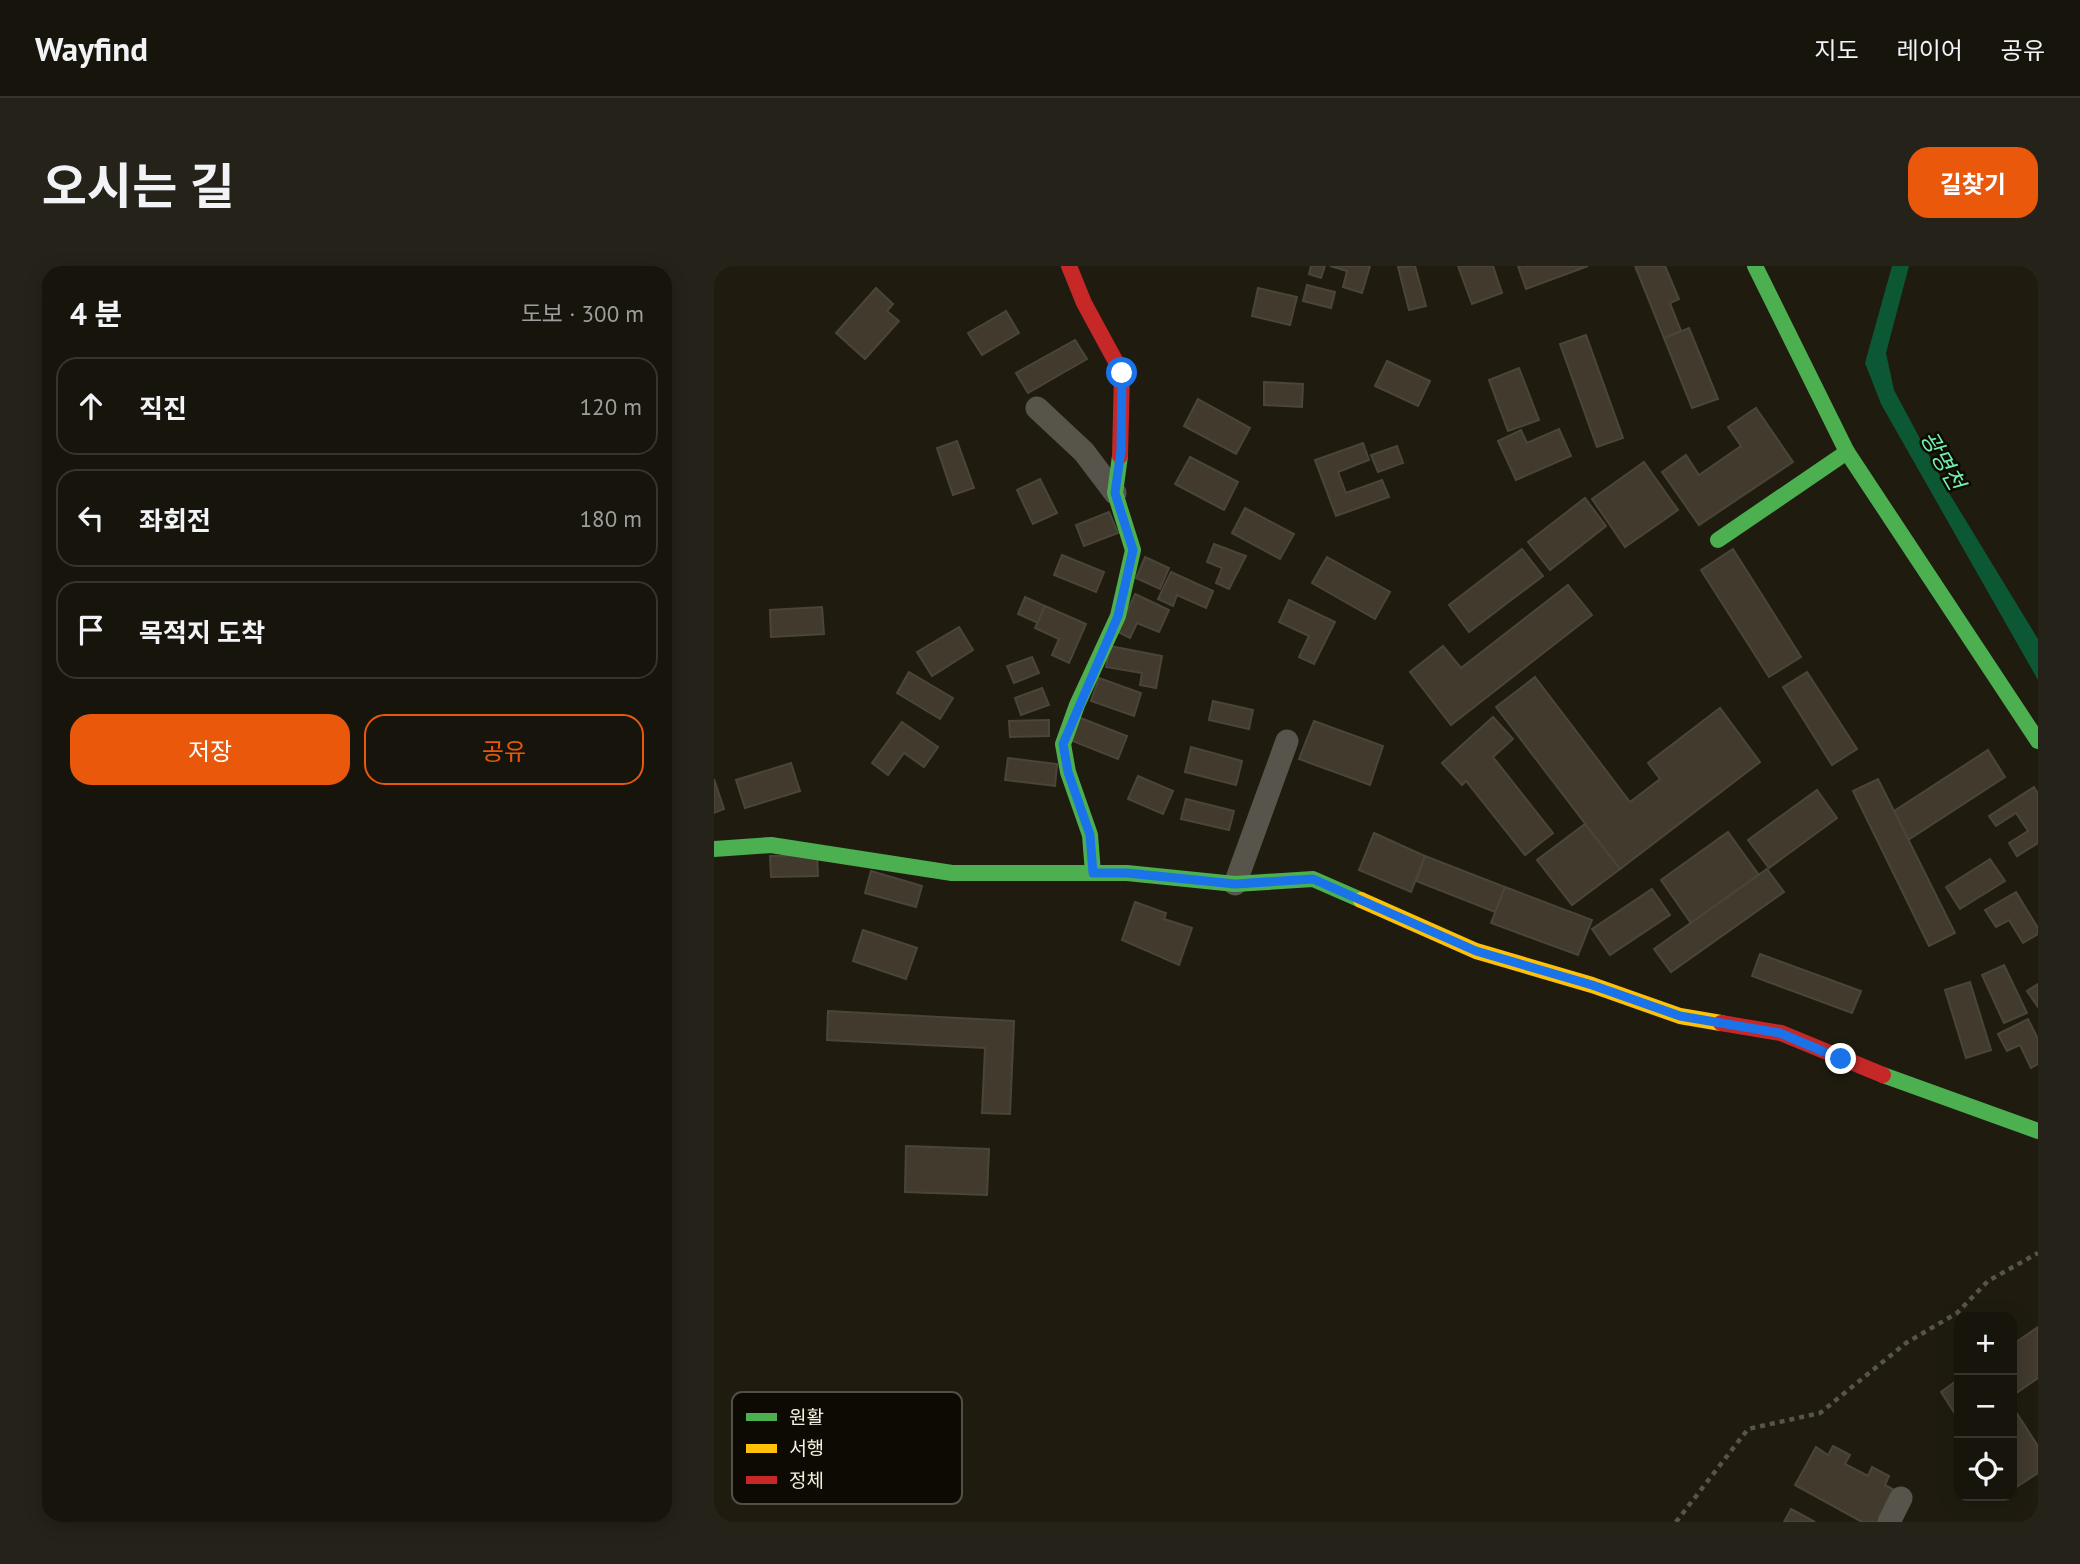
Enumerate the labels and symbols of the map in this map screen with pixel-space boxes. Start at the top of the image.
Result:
route start [1106,357,1137,388]
water label: 광명천 [1915,425,1973,497]
route end [1825,1043,1856,1074]
legend [732,1392,962,1504]
text: 원활 [789,1405,824,1429]
text: 서행 [789,1436,824,1460]
text: 정체 [789,1468,824,1492]

